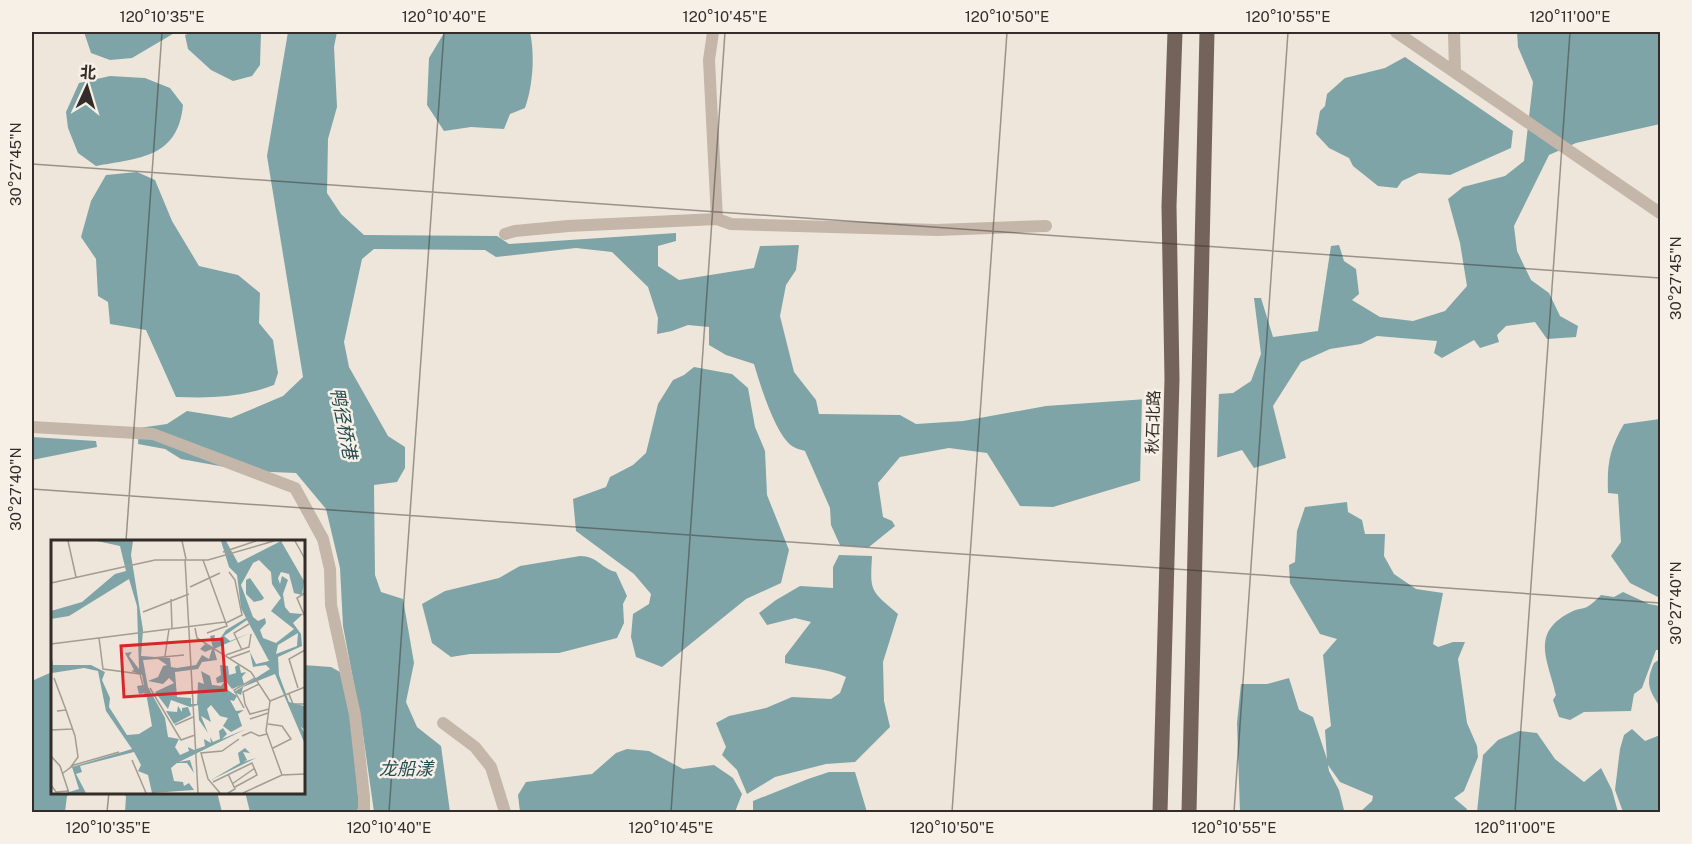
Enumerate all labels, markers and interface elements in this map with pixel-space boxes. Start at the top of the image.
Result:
text: 120°10'35"E [120,8,204,25]
text: 120°10'40"E [402,8,486,25]
text: 120°10'45"E [683,8,767,25]
text: 120°10'50"E [965,8,1049,25]
text: 120°10'55"E [1245,8,1331,25]
text: 120°11'00"E [1529,8,1611,25]
north arrow [57,57,117,117]
text: 北 [79,62,97,83]
text: 30°27'45"N [7,122,24,206]
text: 30°27'45"N [1667,236,1684,320]
water label: 鸭径桥港 [327,386,362,463]
street label: 秋石北路 [1142,390,1164,454]
text: 30°27'40"N [7,447,24,531]
inset map [51,540,304,793]
text: 30°27'40"N [1667,561,1684,645]
water label: 龙船漾 [379,758,435,779]
text: 120°10'35"E [66,819,150,836]
text: 120°10'40"E [347,819,431,836]
text: 120°10'45"E [629,819,713,836]
text: 120°10'50"E [910,819,994,836]
text: 120°10'55"E [1191,819,1277,836]
text: 120°11'00"E [1474,819,1556,836]

